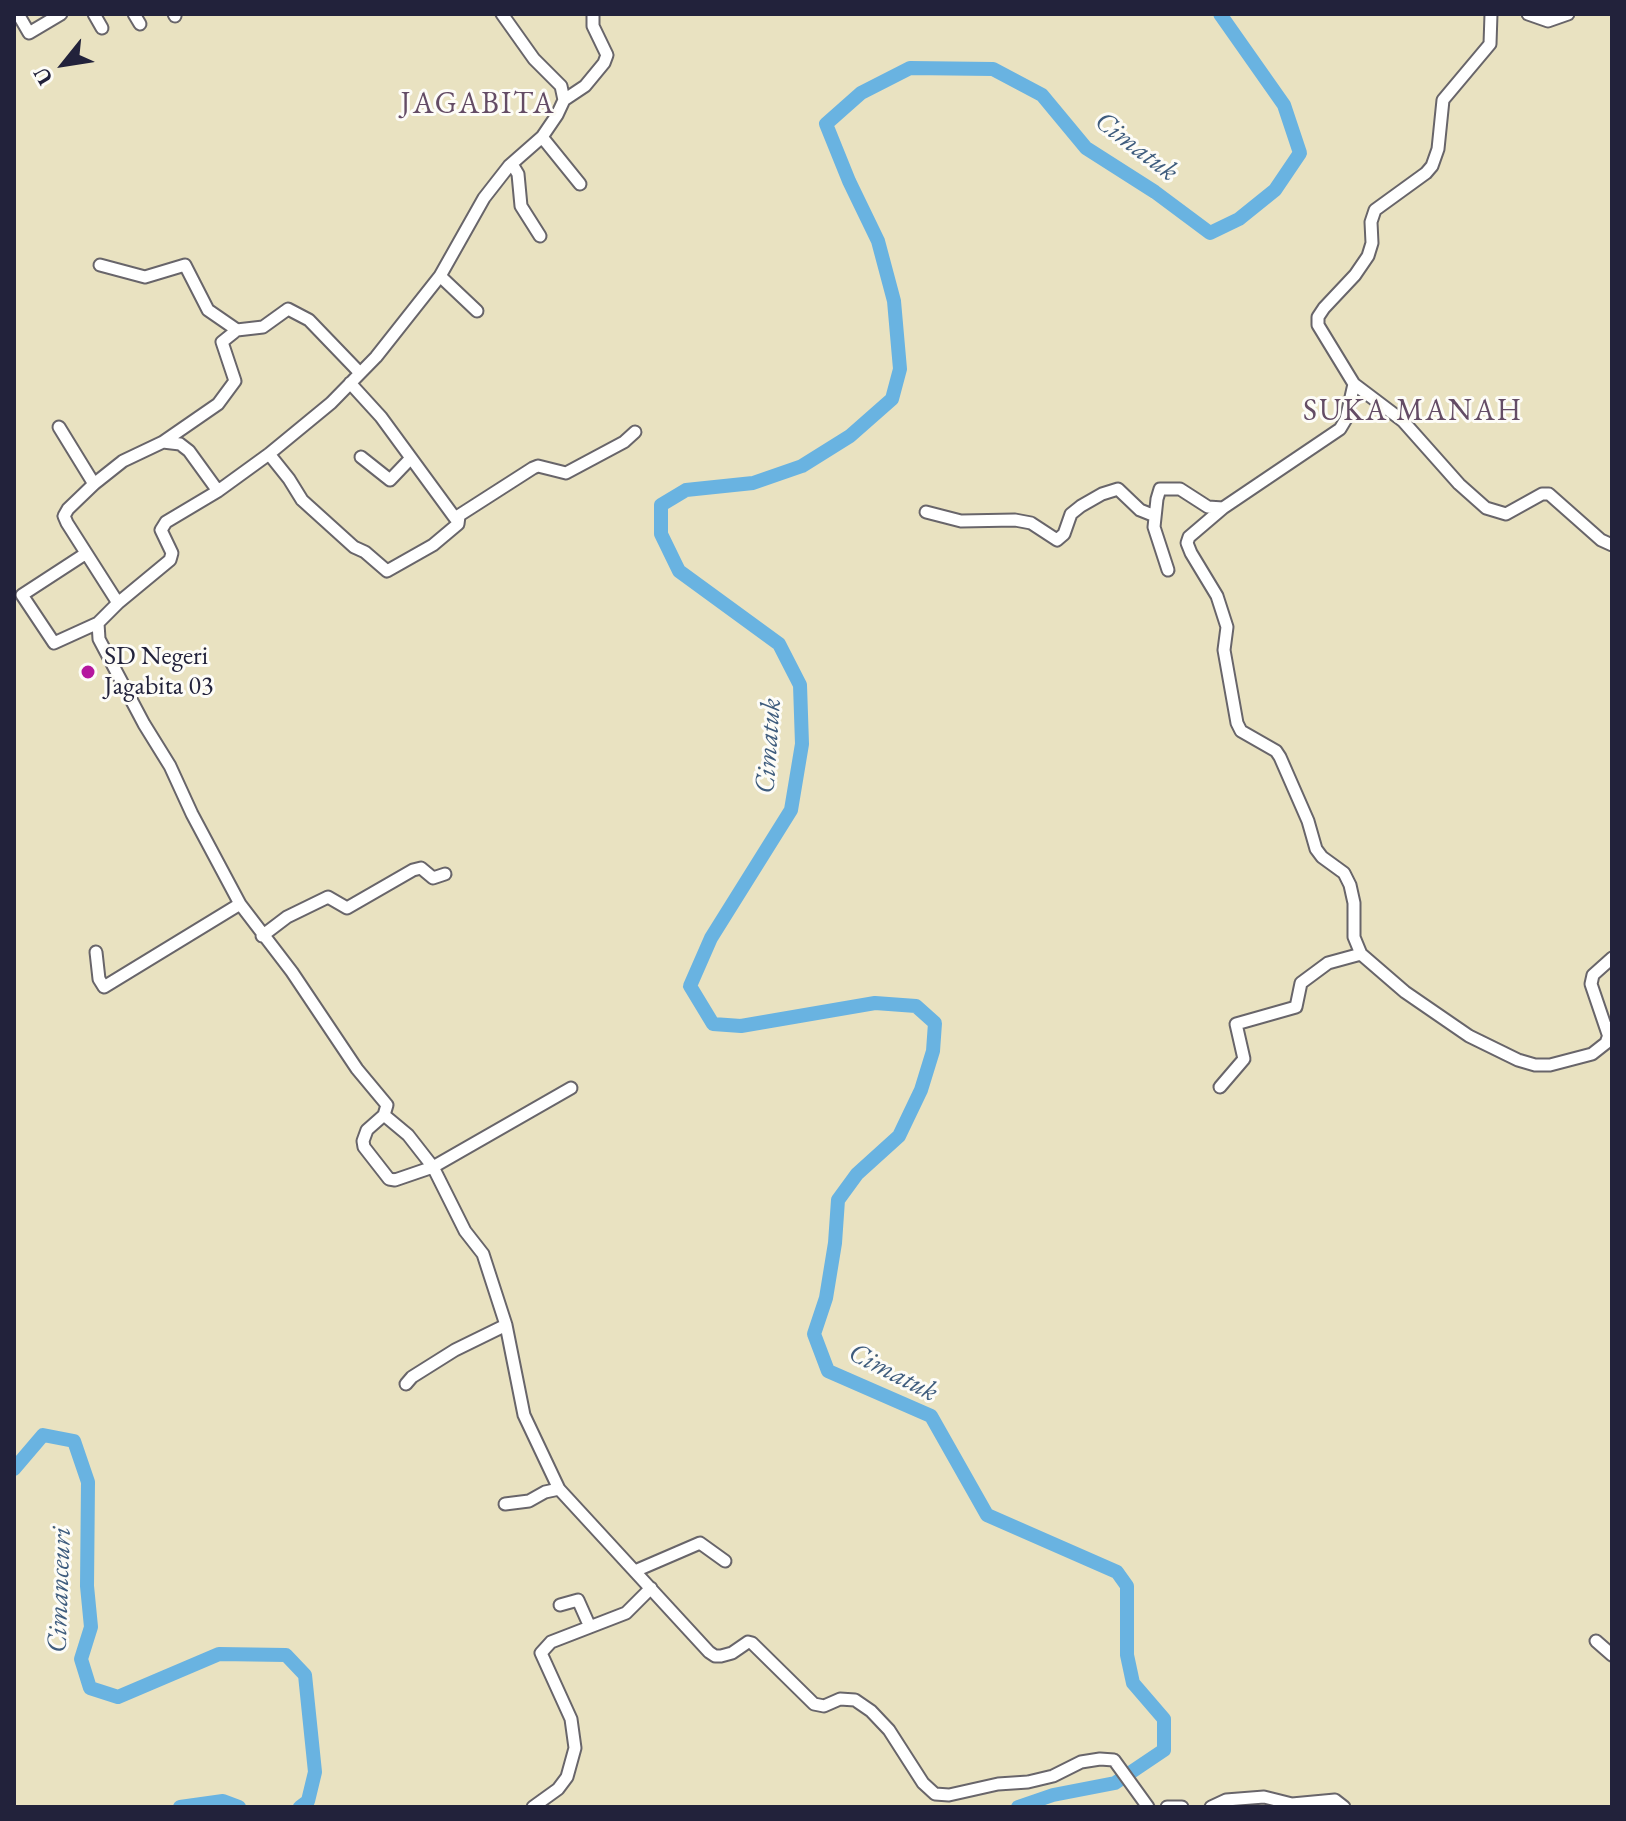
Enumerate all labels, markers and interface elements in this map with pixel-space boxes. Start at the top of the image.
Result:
north arrow [24,24,104,104]
text: U [26,62,59,91]
district label: JAGABITA [401,87,555,123]
water label: Cimatuk [1088,105,1184,189]
district label: SUKA MANAH [1303,394,1523,430]
place label: SD Negeri Jagabita 03 [104,641,213,702]
marker: SD Negeri Jagabita 03 [79,663,97,681]
water label: Cimatuk [749,697,789,795]
water label: Cimatuk [843,1336,943,1410]
water label: Cimanceuri [41,1526,79,1654]

